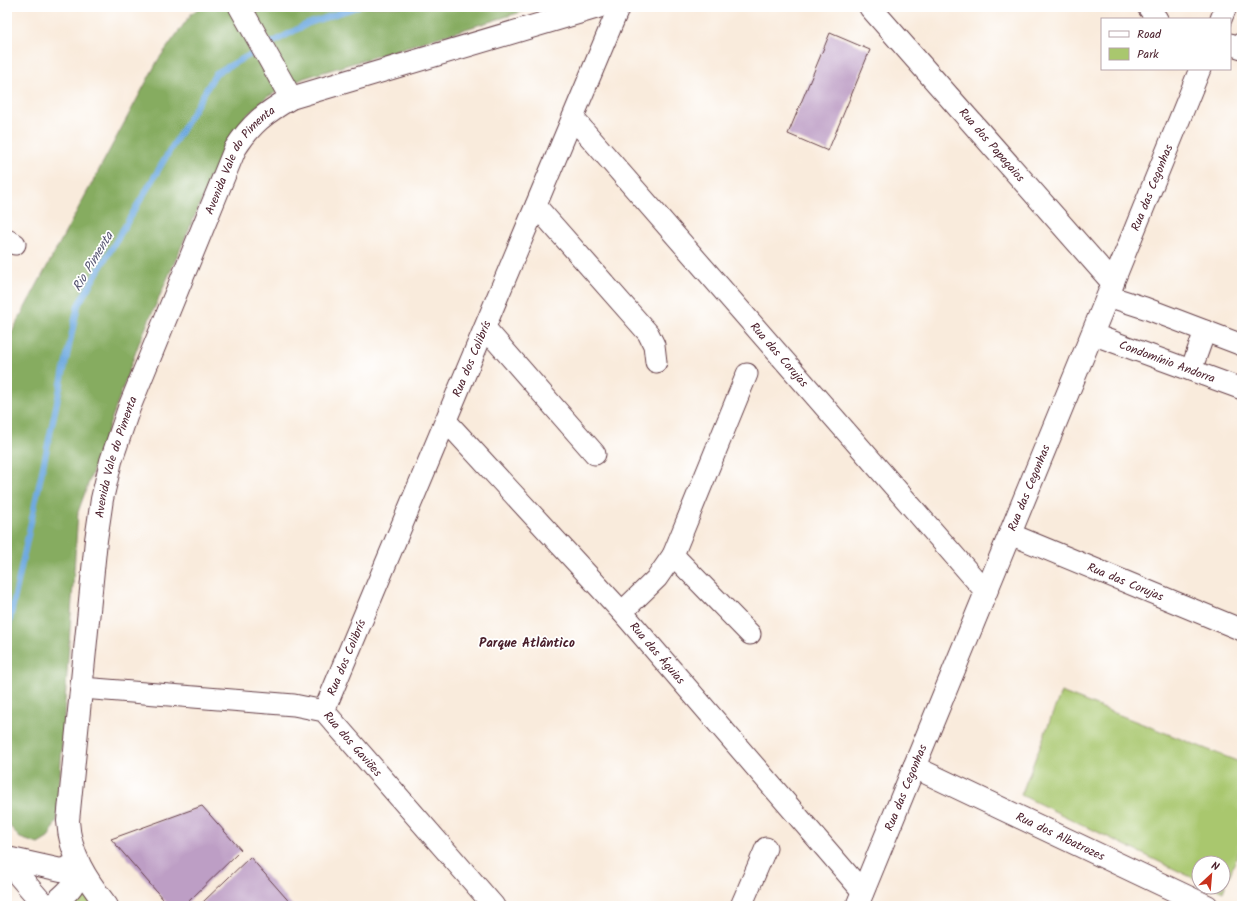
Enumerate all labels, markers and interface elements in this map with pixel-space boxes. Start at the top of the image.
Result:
legend [1101,18,1231,70]
text: Road [1137,25,1162,44]
text: Park [1137,45,1159,64]
street label: Avenida Vale do Pimenta [200,101,280,217]
street label: Rua dos Papagaios [954,104,1029,187]
street label: Rua das Cegonhas [1126,141,1178,234]
water label: Rio Pimenta [67,227,120,296]
street label: Rua dos Colibrís [448,318,497,400]
street label: Rua das Corujas [745,318,813,392]
street label: Condomínio Andorra [1116,336,1218,388]
street label: Avenida Vale do Pimenta [90,393,143,519]
street label: Rua das Cegonhas [1003,442,1056,534]
street label: Rua das Corujas [1084,558,1166,607]
street label: Rua dos Colibrís [322,617,371,699]
street label: Rua das Águias [625,618,689,689]
district label: Parque Atlântico [479,633,575,654]
street label: Rua dos Gaviões [318,707,386,781]
street label: Rua das Cegonhas [880,742,932,834]
street label: Rua dos Albatrozes [1012,808,1108,866]
north arrow [1191,855,1231,895]
text: N [1208,857,1222,877]

